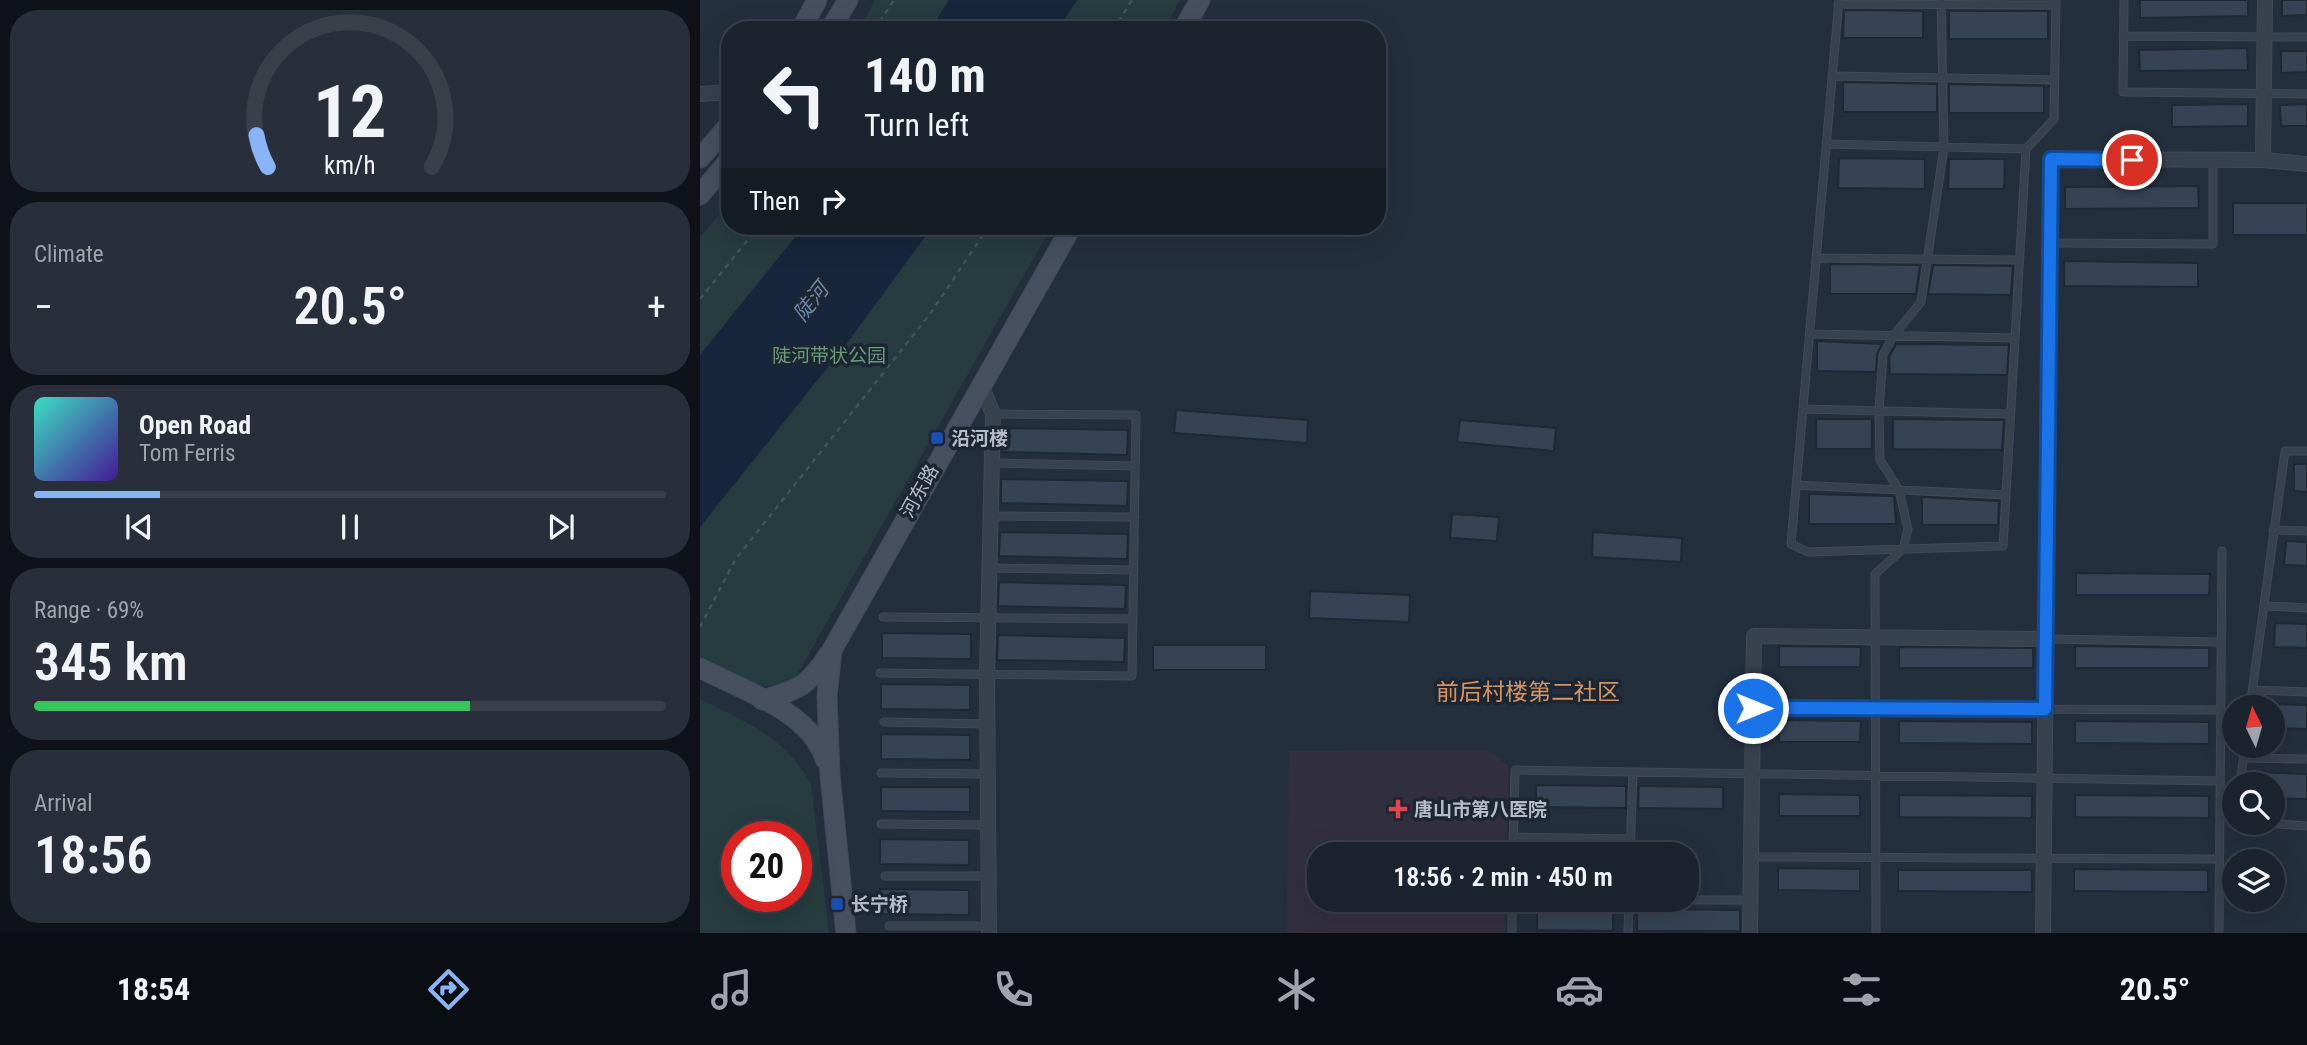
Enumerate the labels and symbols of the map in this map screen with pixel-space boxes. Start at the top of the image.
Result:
pin [2102,130,2162,190]
water label: 陡河 [789,275,836,326]
park label: 陡河带状公园 [772,344,886,367]
place label: 沿河楼 [951,427,1008,450]
marker: 沿河楼 [929,430,945,446]
street label: 河东路 [896,461,943,522]
position arrow [1716,671,1790,745]
district label: 前后村楼第二社区 [1436,679,1620,706]
north arrow [2222,695,2286,758]
place label: 唐山市第八医院 [1414,798,1547,821]
marker: 唐山市第八医院 [1388,799,1408,819]
speed limit sign: 20 [721,821,812,912]
place label: 长宁桥 [851,893,908,916]
marker: 长宁桥 [829,896,845,912]

